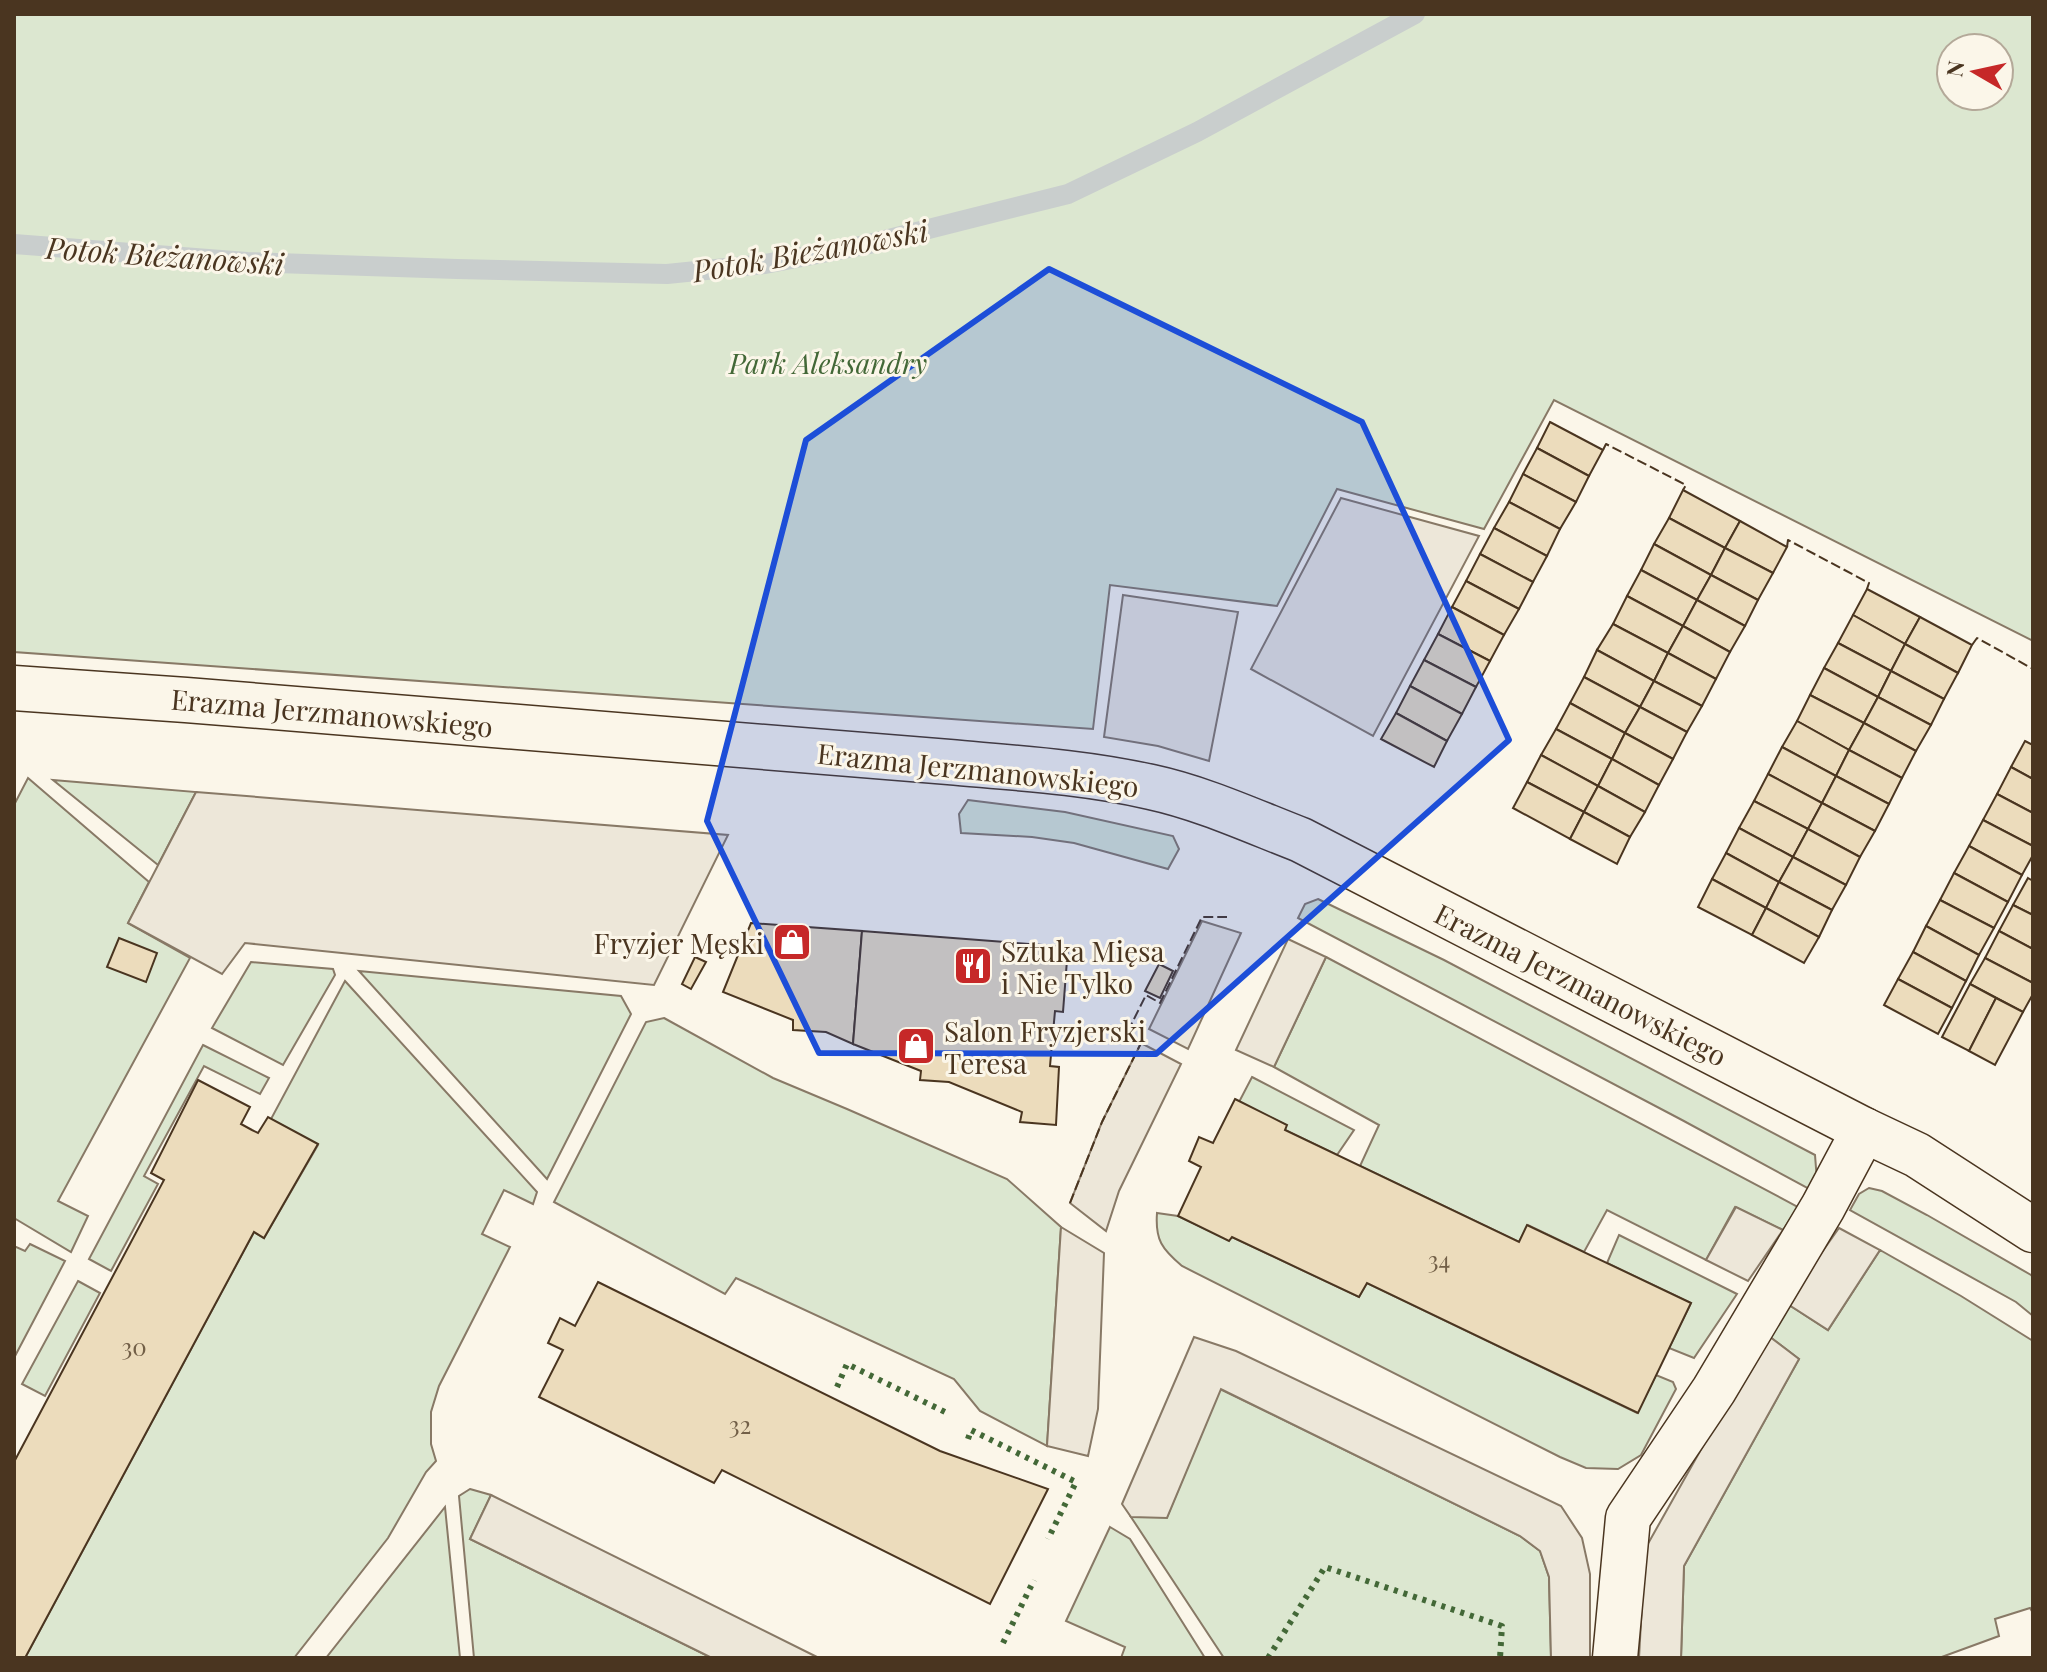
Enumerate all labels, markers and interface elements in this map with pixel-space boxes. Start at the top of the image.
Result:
north arrow [1935,32,2015,112]
text: N [1938,58,1970,79]
water label: Potok Bieżanowski [688,209,932,291]
water label: Potok Bieżanowski [44,227,286,283]
park label: Park Aleksandry [728,344,927,381]
street label: Erazma Jerzmanowskiego [170,679,494,745]
street label: Erazma Jerzmanowskiego [815,734,1141,804]
street label: Erazma Jerzmanowskiego [1429,894,1733,1074]
shop icon: Fryzjer Męski [771,921,813,963]
place label: Fryzjer Męski [594,924,764,961]
place label: Sztuka Mięsa i Nie Tylko [1001,932,1165,1001]
restaurant icon: Sztuka Mięsa i Nie Tylko [952,945,994,987]
place label: Salon Fryzjerski Teresa [944,1012,1146,1081]
shop icon: Salon Fryzjerski Teresa [895,1025,937,1067]
house number: 34 [1428,1243,1450,1275]
house number: 30 [121,1330,147,1362]
house number: 32 [729,1408,751,1440]

